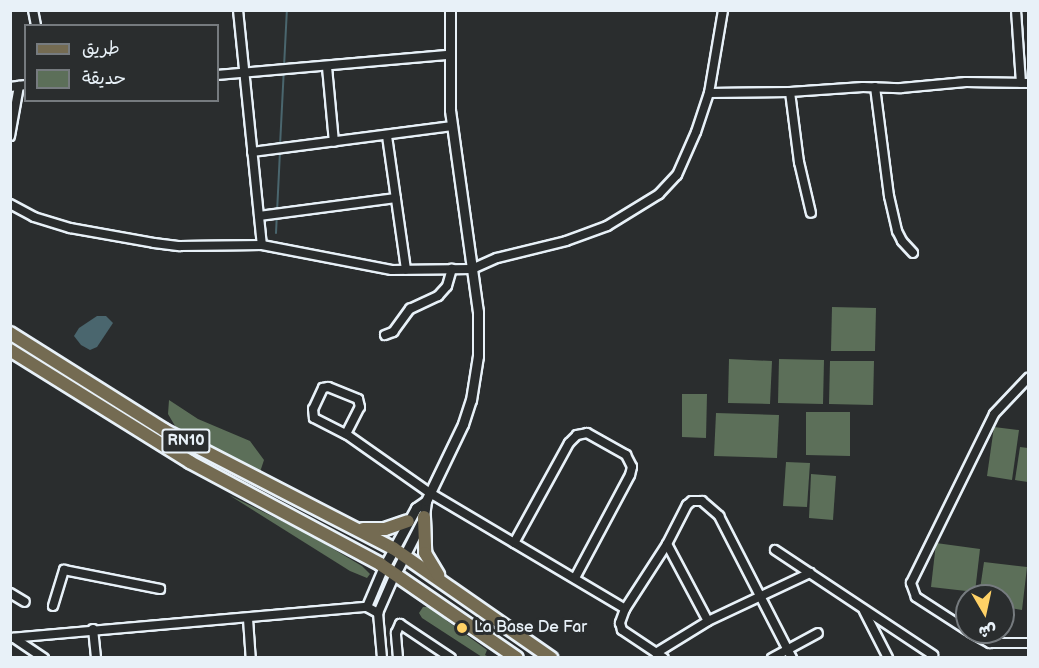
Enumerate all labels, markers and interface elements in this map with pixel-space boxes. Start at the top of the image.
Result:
legend [24,24,219,102]
text: طريق [82,38,120,59]
text: حديقة [82,68,126,89]
road number: RN10 [160,429,212,453]
north arrow [955,584,1015,644]
place label: La Base De Far [474,618,587,638]
text: ش [977,620,998,641]
marker: La Base De Far [455,621,469,635]

